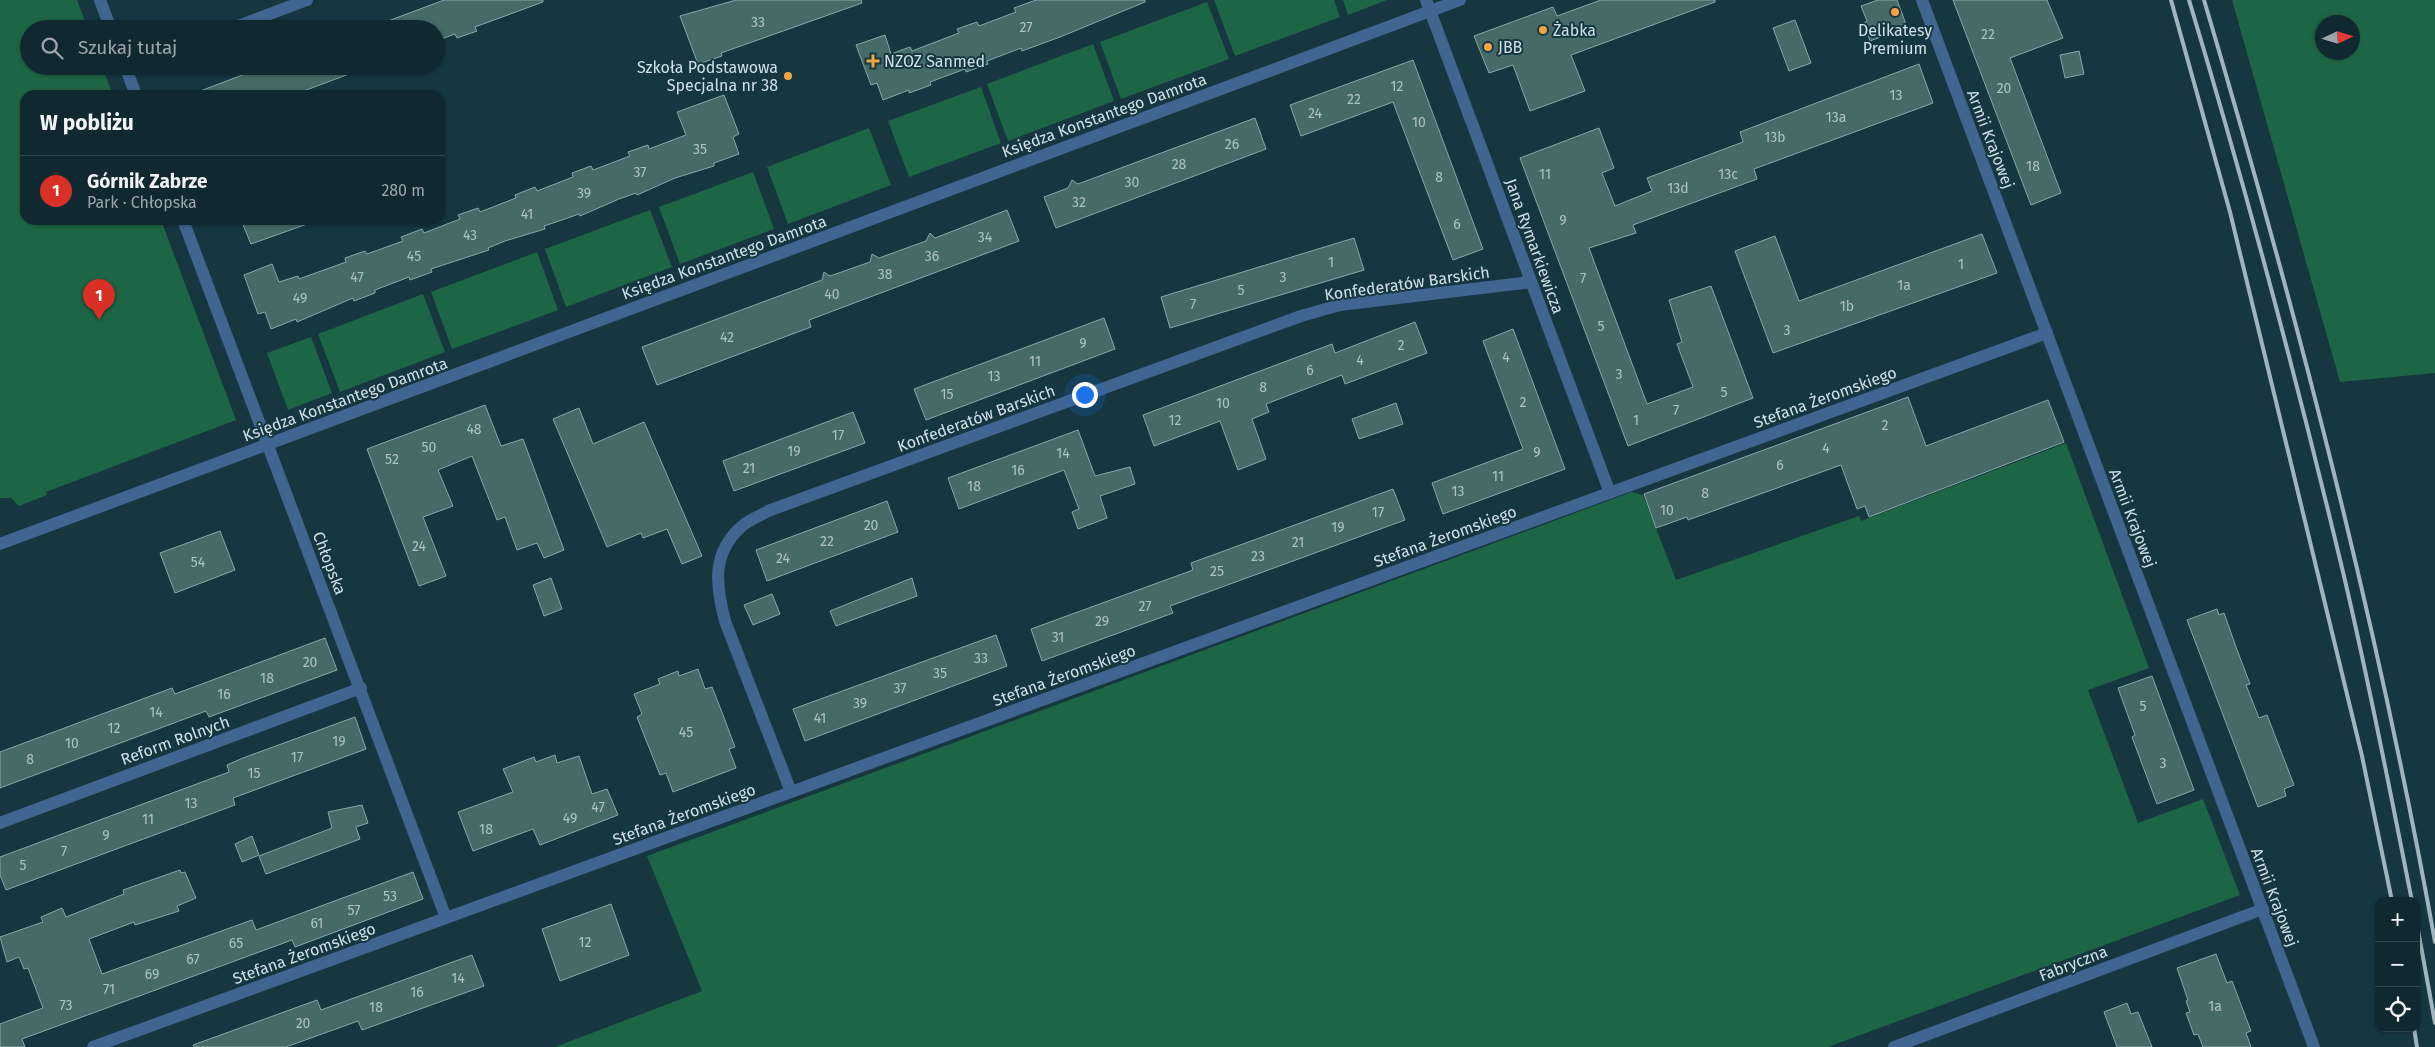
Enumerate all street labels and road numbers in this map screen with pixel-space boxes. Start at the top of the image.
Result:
street label: Księdza Konstantego Damrota [999,70,1209,161]
street label: Armii Krajowej [1963,87,2018,191]
street label: Jana Rymarkiewicza [1501,176,1568,316]
street label: Księdza Konstantego Damrota [619,212,829,303]
street label: Konfederatów Barskich [1323,262,1491,304]
street label: Księdza Konstantego Damrota [240,354,450,445]
street label: Stefana Żeromskiego [1751,362,1899,432]
street label: Konfederatów Barskich [895,381,1058,456]
street label: Armii Krajowej [2105,466,2160,570]
street label: Stefana Żeromskiego [1371,501,1519,571]
street label: Chłopska [309,529,350,597]
street label: Stefana Żeromskiego [990,640,1138,710]
street label: Reform Rolnych [118,712,232,769]
street label: Stefana Żeromskiego [610,779,758,849]
street label: Armii Krajowej [2247,845,2302,949]
street label: Stefana Żeromskiego [230,918,378,988]
street label: Fabryczna [2036,942,2110,985]

